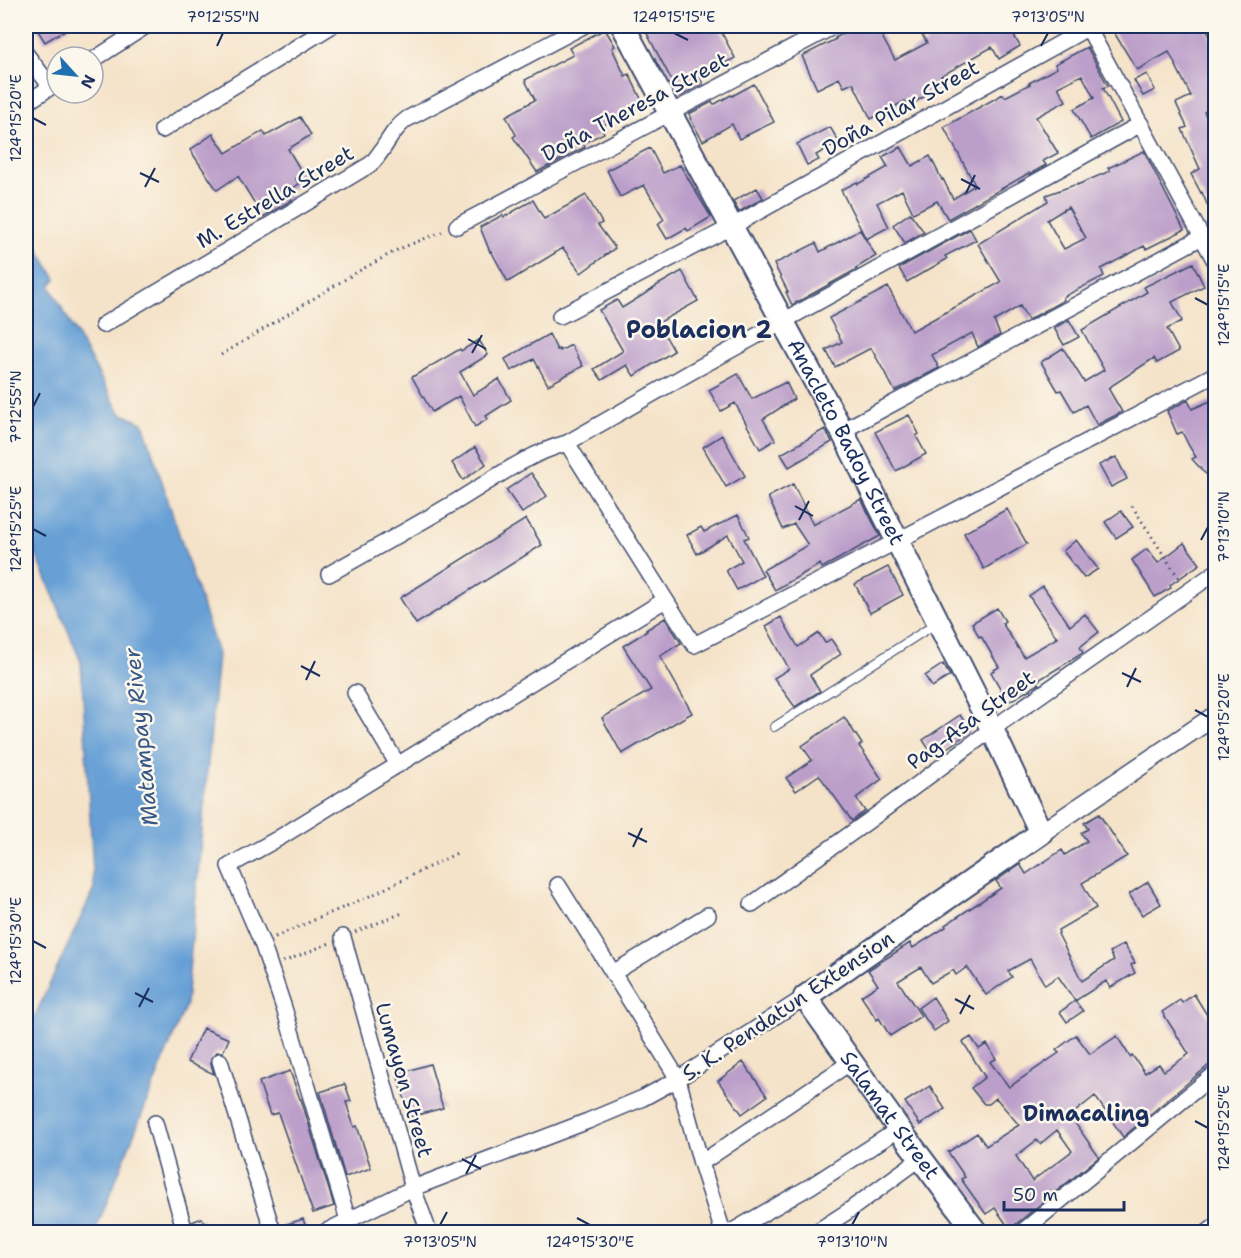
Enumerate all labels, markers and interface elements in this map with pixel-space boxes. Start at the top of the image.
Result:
text: 7°12'55"N [186,7,260,27]
text: 124°15'15"E [633,7,715,27]
text: 7°13'05"N [1011,7,1085,27]
north arrow [45,45,105,105]
street label: Doña Theresa Street [537,46,733,168]
street label: Doña Pilar Street [818,53,984,163]
text: N [76,71,100,92]
text: 124°15'20"E [6,74,26,162]
street label: M. Estrella Street [191,139,359,255]
text: 124°15'15"E [1214,264,1234,346]
district label: Poblacion 2 [626,314,772,346]
street label: Anacleto Badoy Street [781,334,911,550]
text: 7°12'55"N [6,370,26,444]
text: 124°15'25"E [6,486,26,572]
text: 7°13'10"N [1214,491,1234,563]
water label: Matampay River [117,646,165,827]
street label: Pag-Asa Street [901,664,1041,776]
text: 124°15'20"E [1214,673,1234,761]
text: 124°15'30"E [6,897,26,985]
street label: S. K. Pendatun Extension [676,924,900,1088]
street label: Lumayon Street [369,999,439,1161]
street label: Salamat Street [834,1045,946,1185]
text: 124°15'25"E [1214,1085,1234,1171]
district label: Dimacaling [1023,1099,1149,1128]
scale bar [1004,1174,1124,1212]
text: 50 m [1013,1183,1058,1207]
text: 7°13'05"N [403,1232,477,1252]
text: 124°15'30"E [546,1232,634,1252]
text: 7°13'10"N [816,1232,888,1252]

